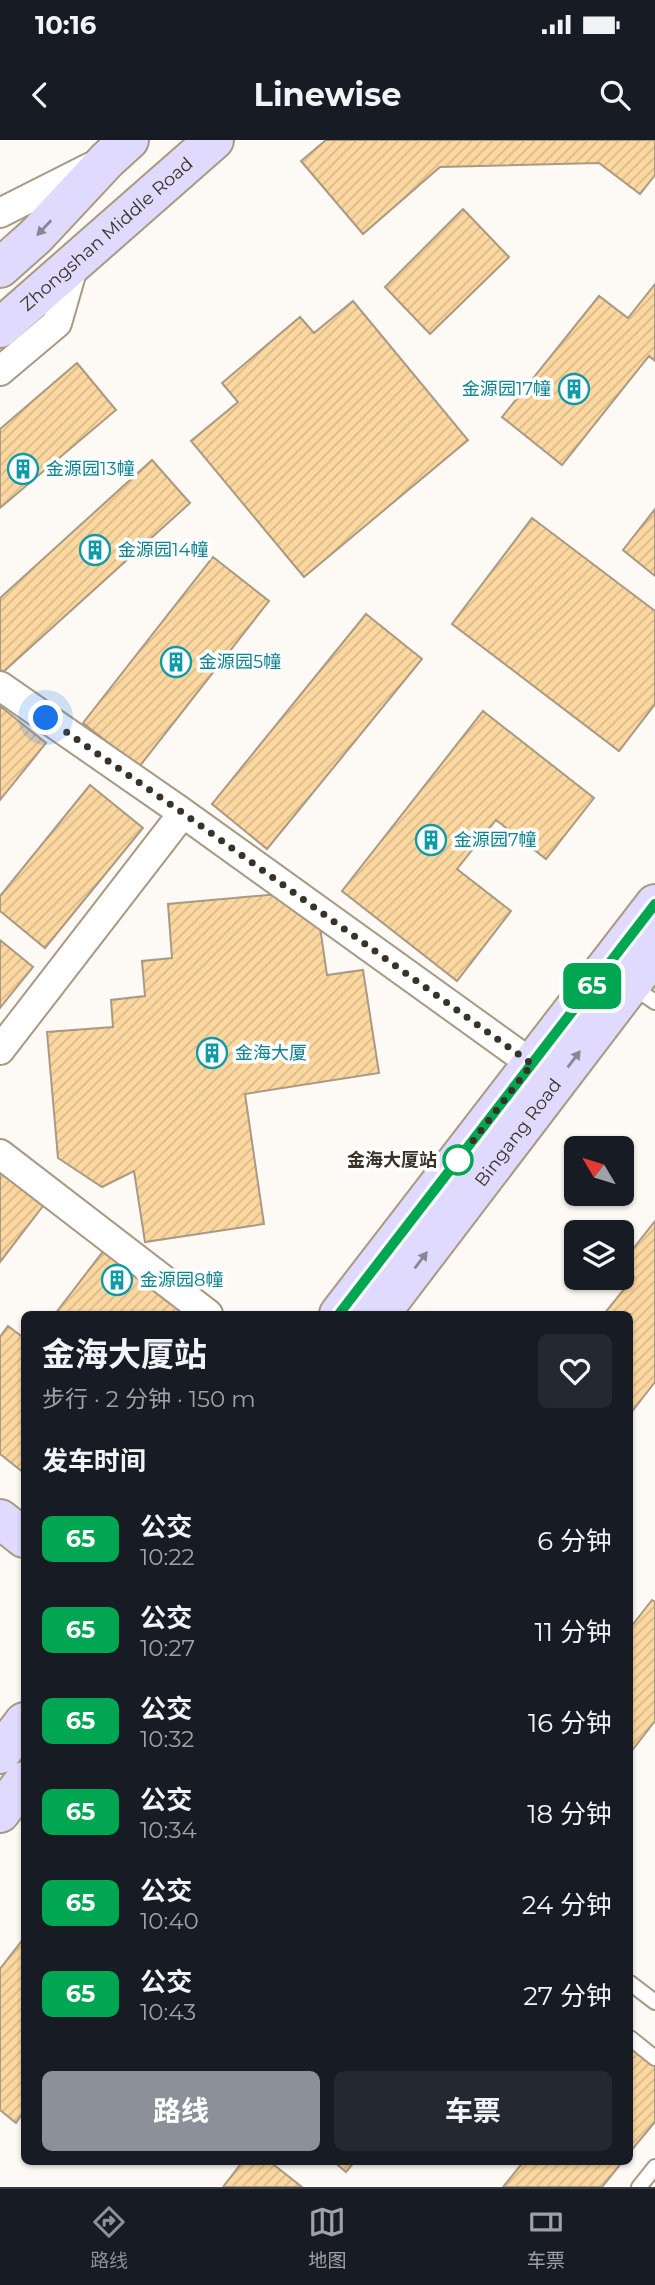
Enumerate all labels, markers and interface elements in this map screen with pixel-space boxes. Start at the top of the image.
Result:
text: 10:16 [35,9,96,41]
text: Linewise [254,75,401,114]
icon: back [21,76,59,114]
icon: search [596,76,634,114]
street label: Zhongshan Middle Road [16,153,197,316]
one-way arrow [37,219,53,236]
building icon: 金源园17幢 [557,372,591,406]
place label: 金源园17幢 [462,378,551,400]
building icon: 金源园13幢 [6,452,40,486]
place label: 金源园13幢 [46,458,135,480]
building icon: 金源园14幢 [78,533,112,567]
place label: 金源园14幢 [118,539,208,561]
building icon: 金源园5幢 [159,645,193,679]
place label: 金源园5幢 [199,651,281,673]
your location [28,700,63,735]
building icon: 金源园7幢 [414,823,448,857]
place label: 金源园7幢 [454,829,537,851]
line badge: 65 [560,963,624,1009]
text: 65 [577,971,607,1000]
building icon: 金海大厦 [195,1036,229,1070]
place label: 金海大厦 [235,1042,307,1064]
one-way arrow [566,1050,580,1068]
street label: Bingang Road [470,1074,566,1191]
north arrow [564,1136,634,1206]
map controls [564,1136,634,1290]
marker: 金海大厦站 [443,1145,473,1175]
place label: 金海大厦站 [347,1149,437,1171]
button: layers [564,1220,634,1290]
one-way arrow [414,1251,428,1269]
building icon: 金源园8幢 [100,1263,134,1297]
place label: 金源园8幢 [140,1269,223,1291]
text: 金海大厦站 [42,1334,207,1374]
button: heart [538,1334,612,1408]
text: 步行 · 2 分钟 · 150 m [42,1385,256,1413]
text: 发车时间 [42,1445,146,1477]
text: 公交 [140,1511,192,1543]
text: 65 [66,1524,95,1553]
text: 6 分钟 [537,1525,612,1557]
text: 10:22 [140,1543,195,1571]
text: 公交 [140,1602,192,1634]
text: 65 [66,1615,95,1644]
text: 11 分钟 [534,1616,612,1648]
text: 10:27 [140,1634,195,1662]
text: 公交 [140,1693,192,1725]
text: 65 [66,1706,95,1735]
text: 16 分钟 [528,1707,612,1739]
text: 10:32 [140,1725,194,1753]
text: 公交 [140,1784,192,1816]
text: 65 [66,1797,95,1826]
text: 18 分钟 [527,1798,612,1830]
text: 10:34 [140,1816,197,1844]
text: 公交 [140,1875,192,1907]
text: 65 [66,1888,95,1917]
text: 24 分钟 [522,1889,612,1921]
text: 10:40 [140,1907,199,1935]
text: 公交 [140,1966,192,1998]
text: 65 [66,1979,95,2008]
text: 27 分钟 [523,1980,612,2012]
text: 10:43 [140,1998,196,2026]
button: 路线 [42,2071,320,2151]
button: 车票 [334,2071,612,2151]
tab: 路线 [90,2203,128,2272]
tab: 地图 [308,2203,347,2272]
tab: 车票 [527,2203,565,2272]

